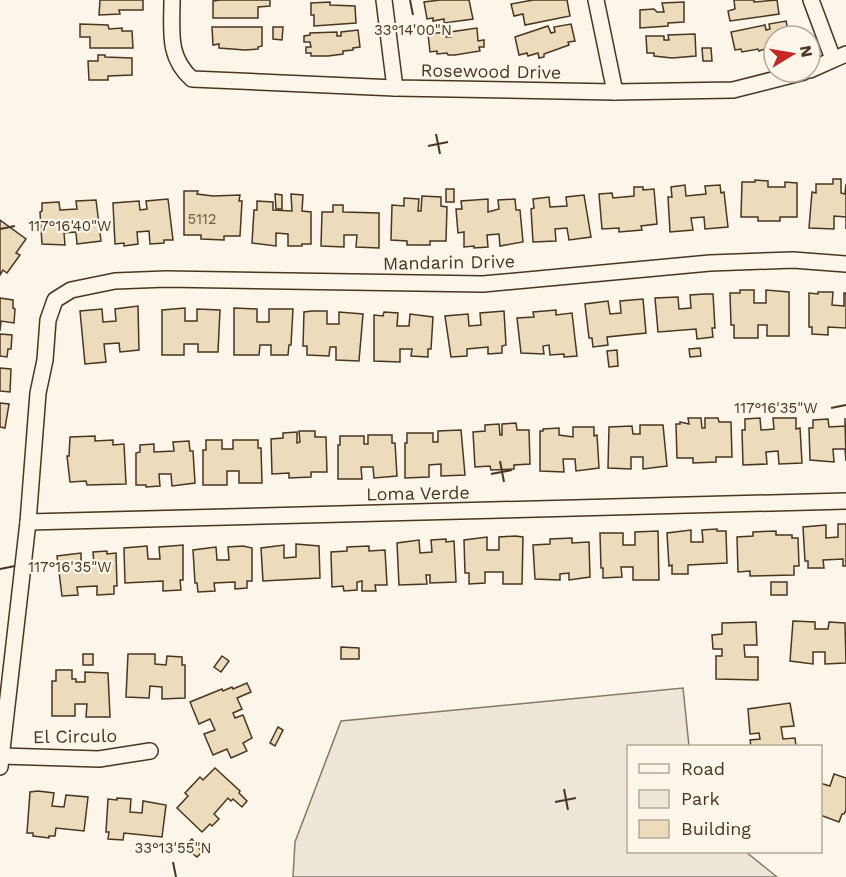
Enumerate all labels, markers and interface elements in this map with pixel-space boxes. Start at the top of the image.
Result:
text: 33°14'00"N [374,21,452,39]
north arrow [762,24,822,84]
text: N [796,44,817,59]
street label: Rosewood Drive [420,59,562,83]
house number: 5112 [187,210,217,228]
text: 117°16'40"W [28,217,112,235]
street label: Mandarin Drive [383,250,515,274]
text: 117°16'35"W [734,399,818,417]
street label: Loma Verde [366,482,470,504]
text: 117°16'35"W [28,558,112,576]
street label: El Circulo [33,725,117,747]
legend [627,745,822,853]
text: Road [681,758,725,779]
text: Park [681,788,720,809]
text: Building [681,818,751,839]
text: 33°13'55"N [134,839,212,857]

